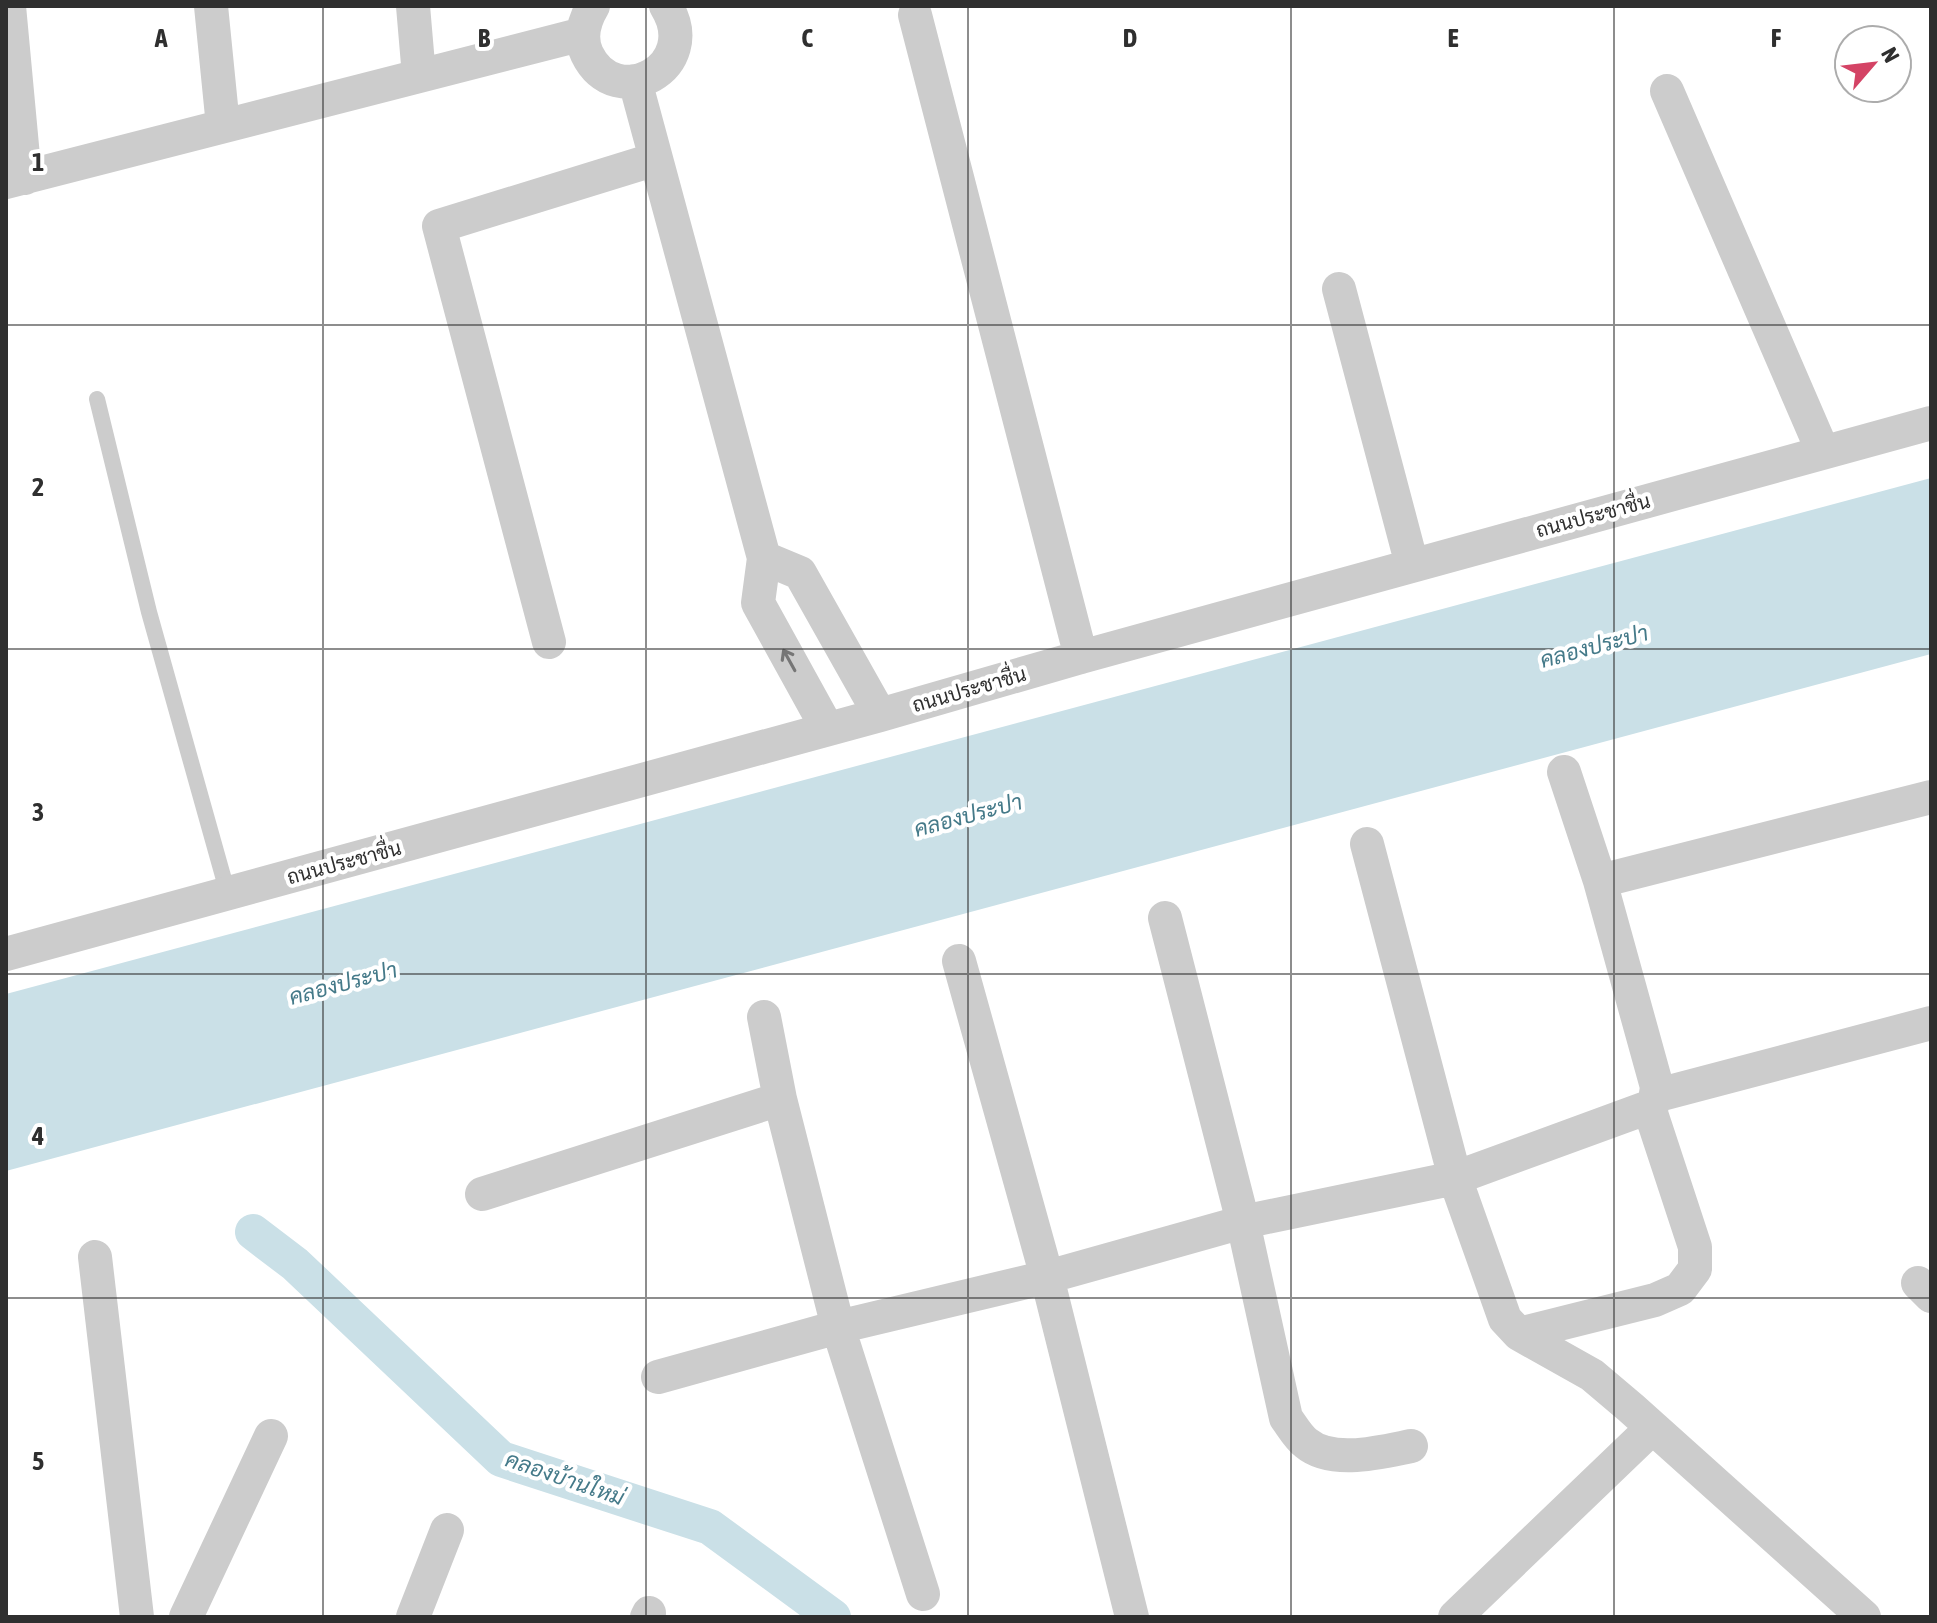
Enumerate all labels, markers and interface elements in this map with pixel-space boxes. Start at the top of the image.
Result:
text: A [154,23,168,53]
text: B [478,23,491,53]
text: C [801,23,813,53]
text: D [1123,23,1137,53]
text: E [1447,23,1459,53]
text: F [1771,23,1782,53]
north arrow [1833,24,1913,104]
text: N [1876,43,1905,66]
text: 1 [32,147,44,177]
text: 2 [32,472,44,502]
street label: ถนนประชาชื่น [1532,484,1653,541]
water label: คลองประปา [1537,619,1651,673]
one-way arrow [781,649,797,672]
street label: ถนนประชาชื่น [908,657,1029,716]
water label: คลองประปา [911,788,1025,842]
text: 3 [32,797,44,827]
street label: ถนนประชาชื่น [283,831,404,888]
water label: คลองประปา [286,956,400,1010]
text: 4 [31,1121,44,1151]
water label: คลองบ้านใหม่ [502,1445,629,1511]
text: 5 [32,1446,44,1476]

